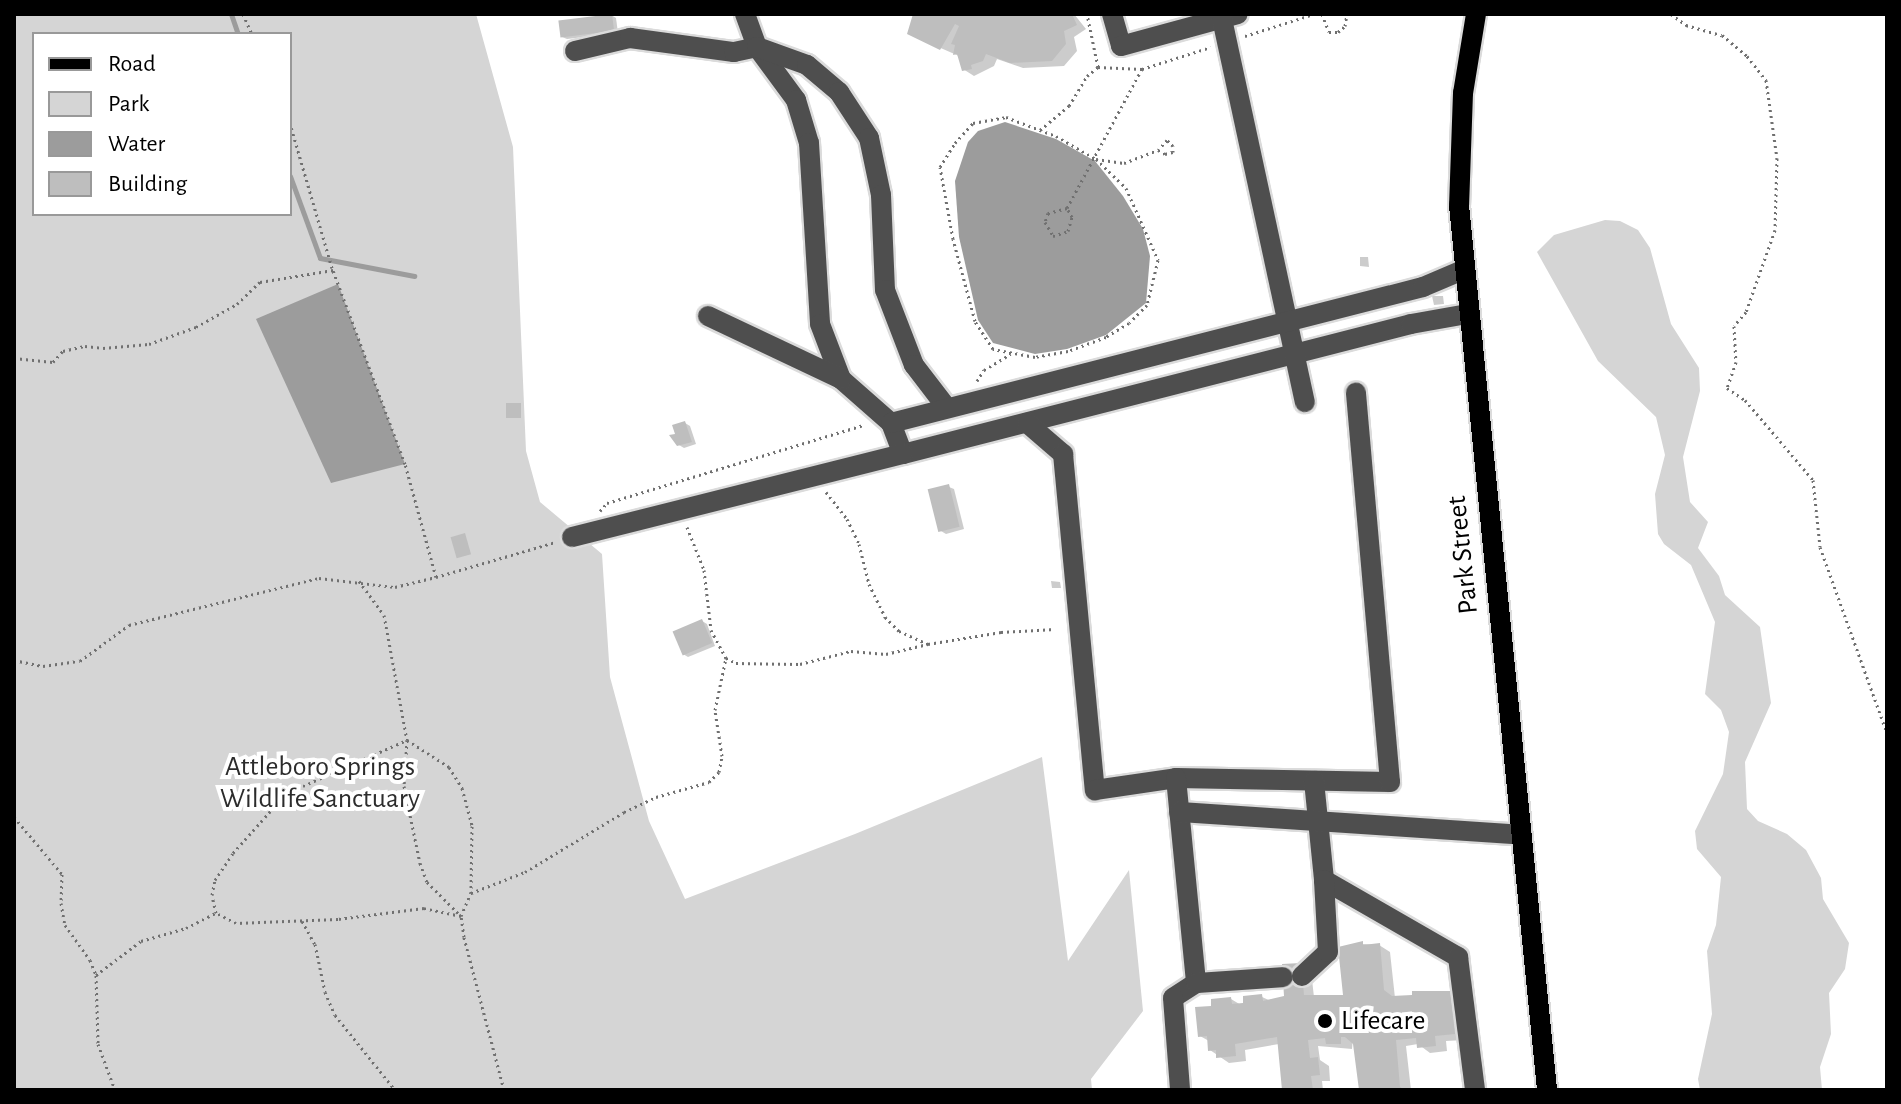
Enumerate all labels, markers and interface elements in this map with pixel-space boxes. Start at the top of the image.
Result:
legend [32,32,292,216]
text: Road [108,52,156,76]
text: Park [108,92,149,116]
text: Water [108,132,165,156]
text: Building [108,172,187,196]
street label: Park Street [1440,494,1486,616]
park label: Attleboro Springs Wildlife Sanctuary [220,750,420,816]
place label: Lifecare [1341,1004,1425,1038]
marker: Lifecare [1316,1012,1334,1030]

